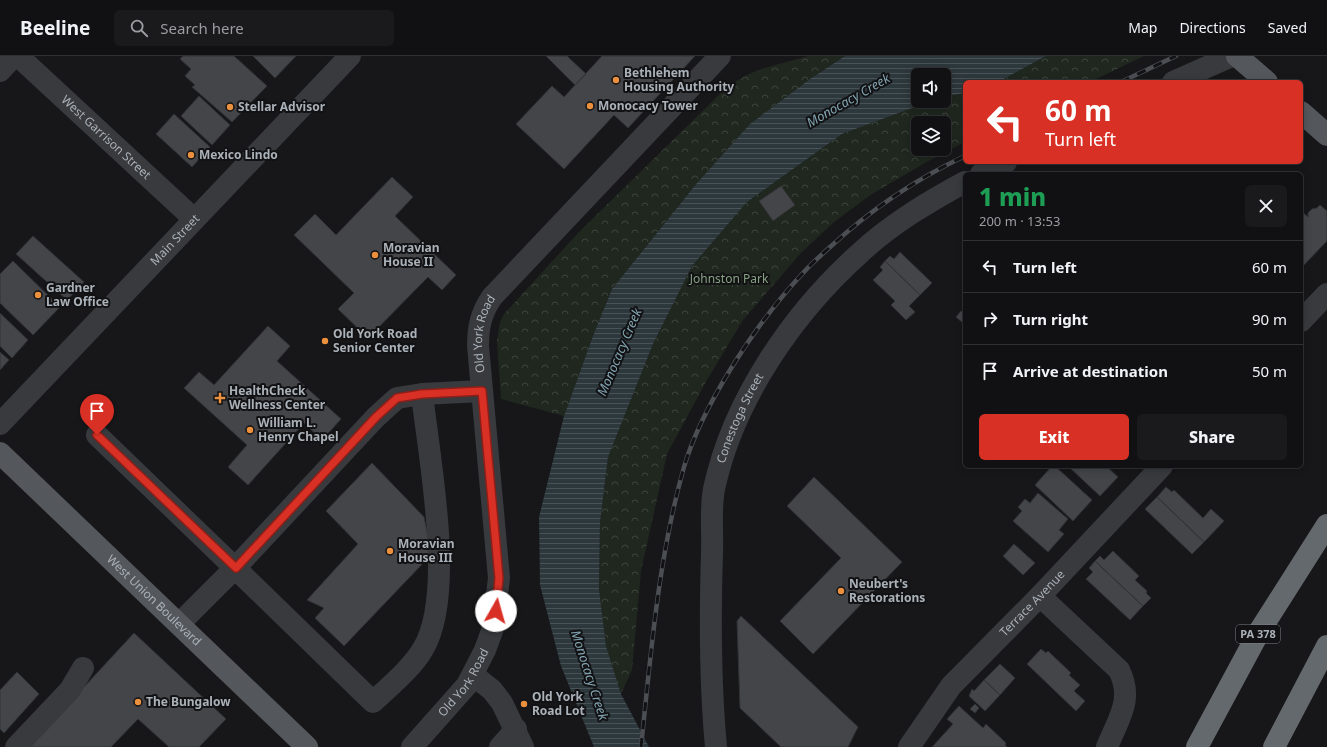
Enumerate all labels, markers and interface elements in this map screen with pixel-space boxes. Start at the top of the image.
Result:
search box [114,10,394,46]
text: Beeline [20,15,90,41]
icon: search [128,17,150,39]
text: Search here [160,18,244,38]
text: Map [1128,18,1157,37]
text: Directions [1179,18,1246,37]
text: Saved [1268,18,1307,37]
place label: Bethlehem Housing Authority [624,64,734,95]
map controls [911,68,951,156]
button: sound [911,68,951,108]
water label: Monocacy Creek [803,69,894,131]
marker: Bethlehem Housing Authority [611,75,621,85]
street label: West Garrison Street [58,91,155,183]
text: 60 m [1045,91,1112,129]
icon: left [979,96,1031,148]
place label: Monocacy Tower [598,97,698,114]
place label: Stellar Advisor [238,98,326,115]
marker: Monocacy Tower [585,101,595,111]
marker: Stellar Advisor [225,102,235,112]
button: layers [911,116,951,156]
text: Turn left [1045,127,1116,151]
place label: Mexico Lindo [199,146,278,163]
marker: Mexico Lindo [186,150,196,160]
text: 1 min [979,180,1046,213]
button: close [1245,185,1287,227]
street label: Main Street [146,210,204,269]
text: 200 m · 13:53 [979,212,1060,230]
place label: Moravian House II [383,239,440,270]
marker: Moravian House II [370,250,380,260]
icon: left [979,256,1001,278]
text: Turn left [1013,257,1077,277]
text: 60 m [1252,257,1287,277]
park label: Johnston Park [689,270,769,287]
place label: Gardner Law Office [46,279,109,310]
marker: Gardner Law Office [33,290,43,300]
street label: Old York Road [469,291,499,374]
water label: Monocacy Creek [592,305,646,399]
icon: right [979,308,1001,330]
text: Turn right [1013,309,1088,329]
text: 90 m [1252,309,1287,329]
place label: Old York Road Senior Center [333,325,417,356]
marker: Old York Road Senior Center [320,336,330,346]
icon: arrive [979,360,1001,382]
text: Arrive at destination [1013,361,1168,381]
text: 50 m [1252,361,1287,381]
street label: Conestoga Street [712,369,768,465]
place label: HealthCheck Wellness Center [229,382,326,413]
marker: HealthCheck Wellness Center [214,392,226,404]
pin [80,394,114,435]
icon: arrive [86,400,108,422]
place label: William L. Henry Chapel [258,414,339,445]
button: Exit [979,414,1129,460]
button: Share [1137,414,1287,460]
marker: William L. Henry Chapel [245,425,255,435]
place label: Moravian House III [398,535,455,566]
marker: Moravian House III [385,546,395,556]
street label: West Union Boulevard [103,551,205,649]
street label: Terrace Avenue [996,566,1068,640]
place label: Neubert's Restorations [849,575,925,606]
marker: Neubert's Restorations [836,586,846,596]
position arrow [475,590,517,632]
road number: PA 378 [1236,625,1280,643]
water label: Monocacy Creek [567,628,613,723]
street label: Old York Road [434,645,492,720]
place label: Old York Road Lot [532,688,585,719]
place label: The Bungalow [146,693,231,710]
marker: The Bungalow [133,697,143,707]
marker: Old York Road Lot [519,699,529,709]

